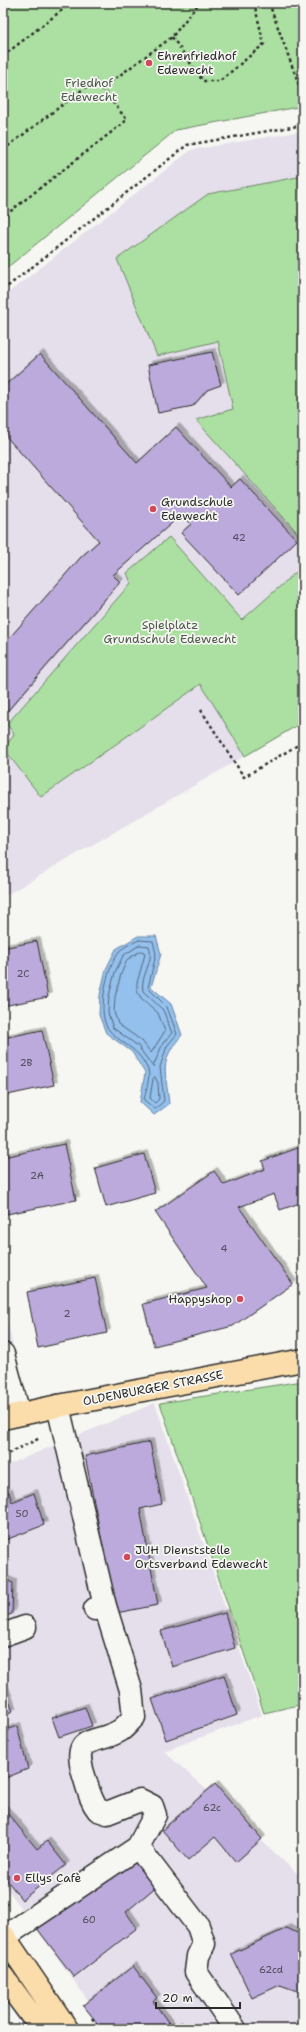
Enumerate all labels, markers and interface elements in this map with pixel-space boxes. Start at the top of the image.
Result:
place label: Ehrenfriedhof Edewecht [157,48,237,78]
marker: Ehrenfriedhof Edewecht [144,58,154,68]
park label: Friedhof Edewecht [61,75,117,105]
place label: Grundschule Edewecht [161,494,234,524]
marker: Grundschule Edewecht [148,504,158,514]
house number: 42 [232,531,246,544]
park label: Spielplatz Grundschule Edewecht [103,617,237,647]
house number: 2C [17,967,29,980]
house number: 2B [20,1056,32,1069]
house number: 2A [30,1169,44,1182]
house number: 4 [221,1242,228,1255]
place label: Happyshop [169,1291,232,1307]
marker: Happyshop [235,1294,245,1304]
house number: 2 [64,1307,71,1320]
street label: OLDENBURGER STRASSE [81,1367,225,1409]
house number: 50 [15,1507,29,1520]
place label: JUH Dienststelle Ortsverband Edewecht [135,1542,268,1572]
marker: JUH Dienststelle Ortsverband Edewecht [122,1552,132,1562]
house number: 62c [203,1801,221,1814]
place label: Ellys Cafè [25,1870,82,1886]
marker: Ellys Cafè [12,1873,22,1883]
house number: 60 [82,1913,96,1926]
house number: 62cd [259,1963,284,1976]
scale bar [156,1984,240,2010]
text: 20 m [162,1990,193,2006]

